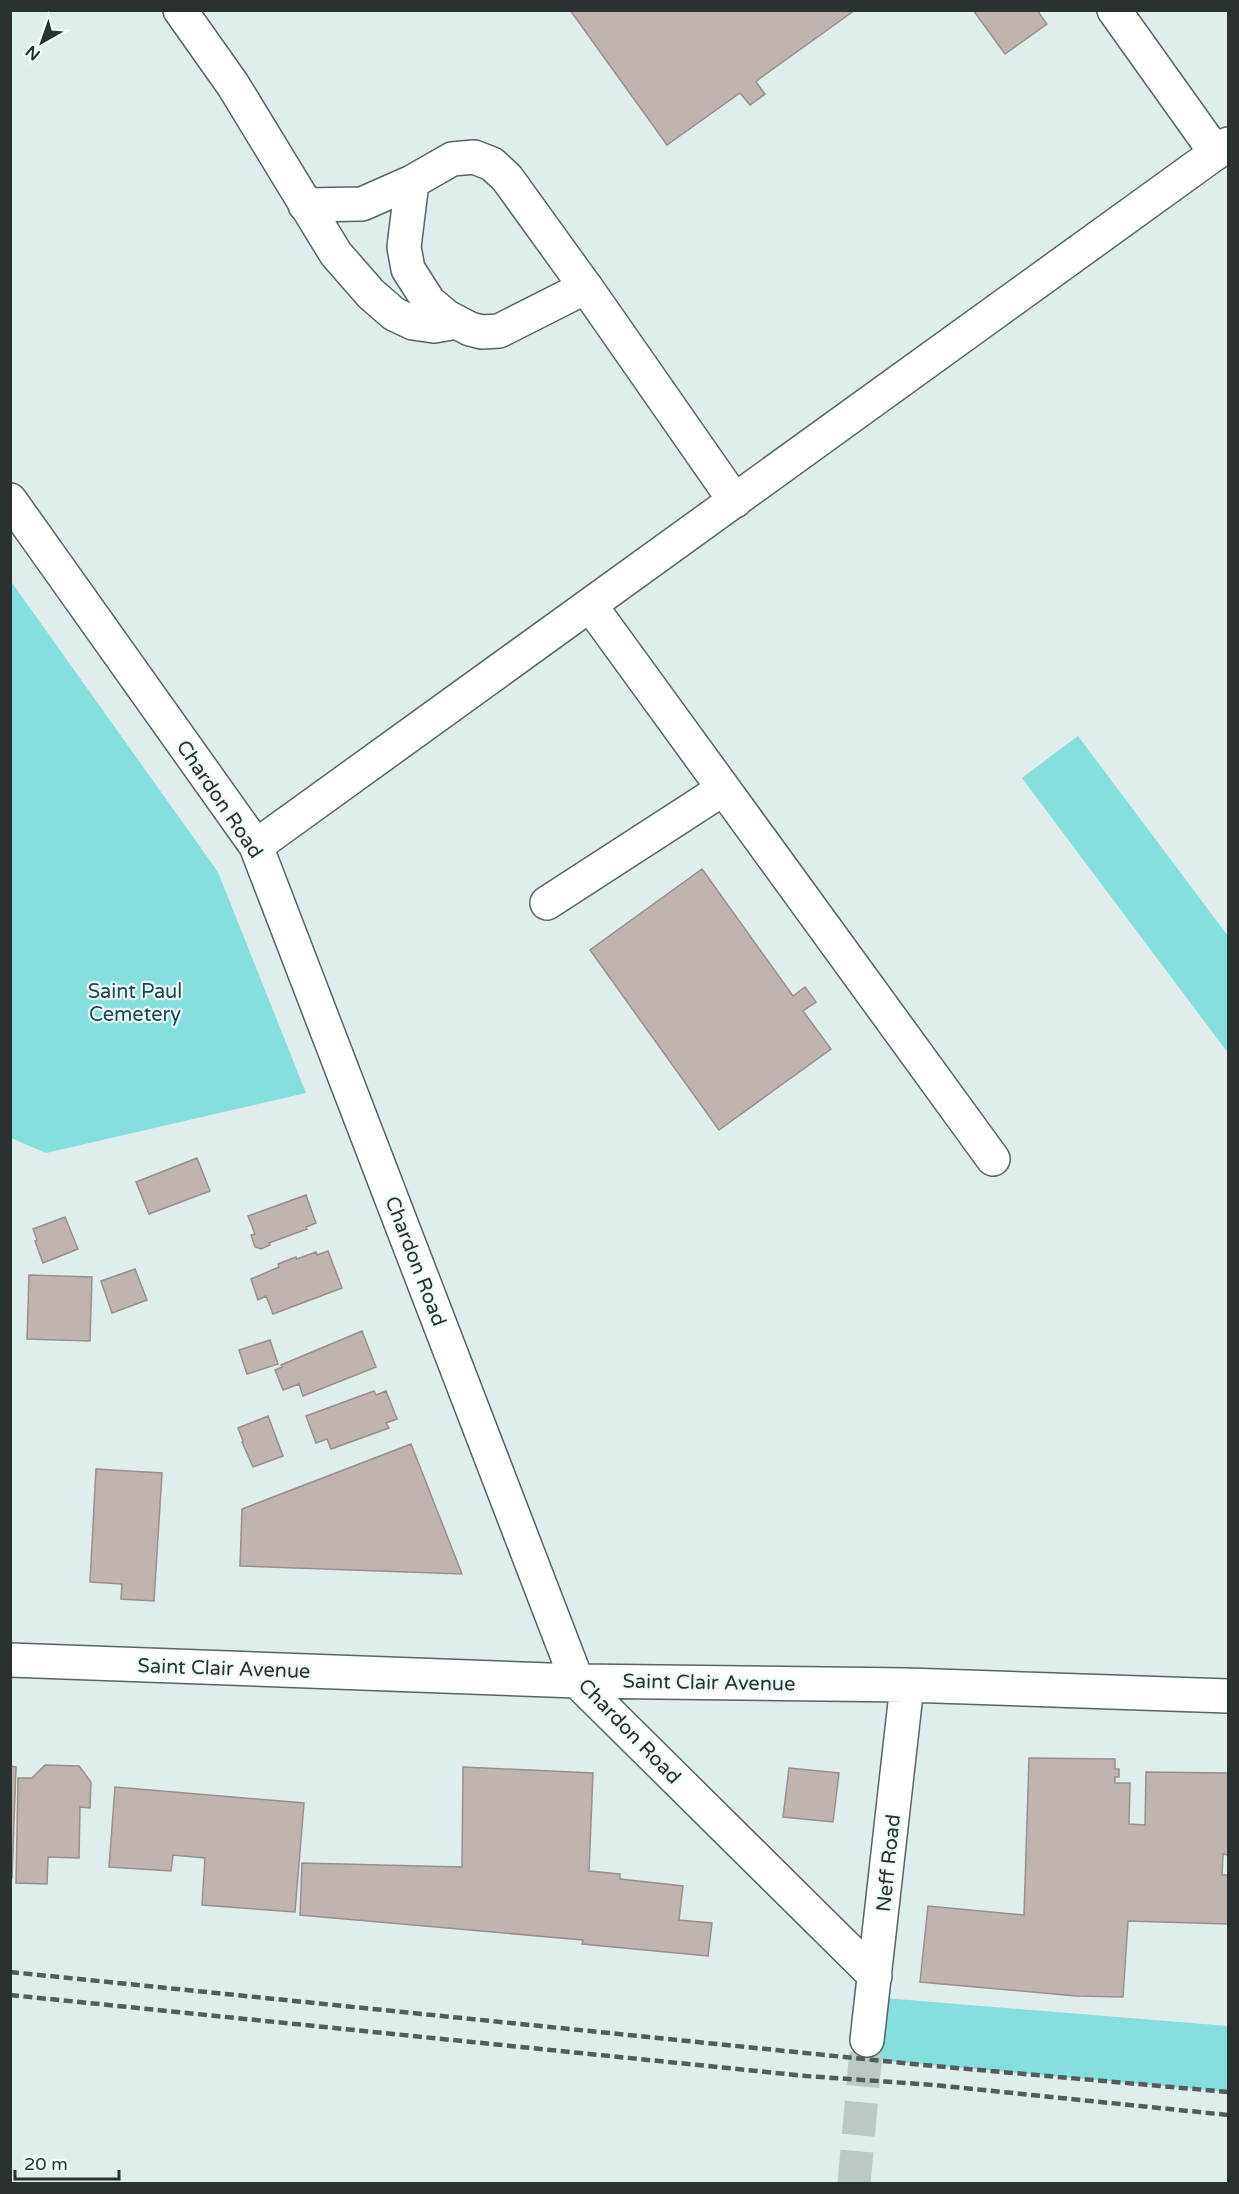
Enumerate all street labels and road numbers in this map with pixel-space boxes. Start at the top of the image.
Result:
street label: Chardon Road [171,736,267,863]
street label: Chardon Road [379,1193,451,1330]
street label: Saint Clair Avenue [137,1654,311,1684]
street label: Saint Clair Avenue [622,1669,796,1697]
street label: Chardon Road [573,1674,686,1789]
street label: Neff Road [872,1813,906,1913]

